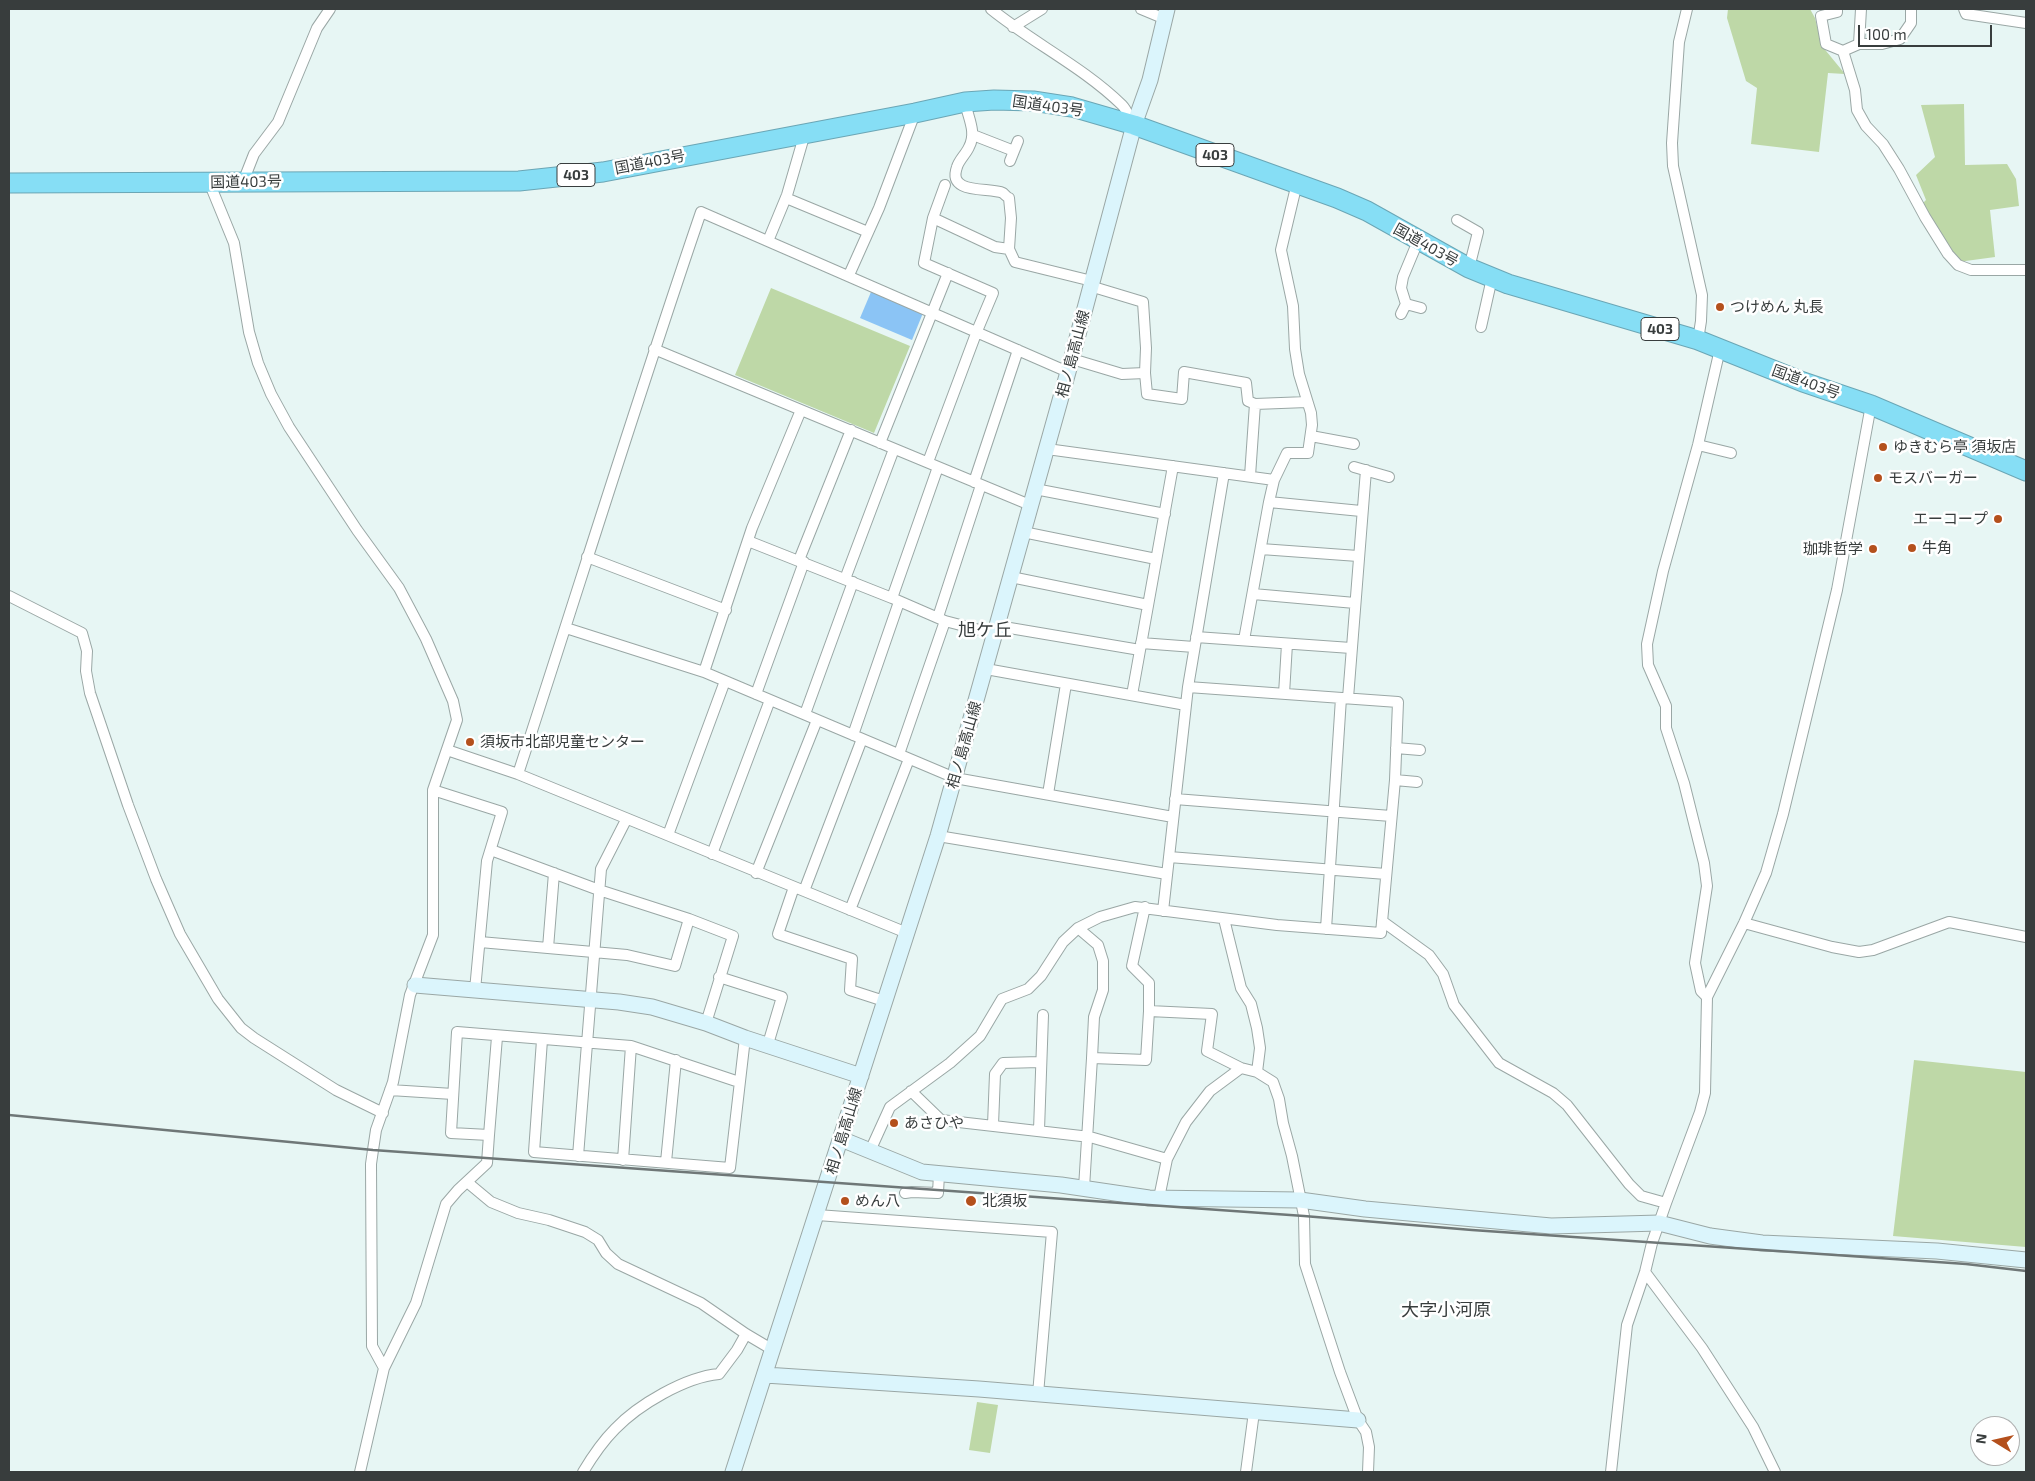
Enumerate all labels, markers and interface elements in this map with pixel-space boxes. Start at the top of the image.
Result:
scale bar [1860,15,1994,47]
text: 100 m [1866,25,1907,43]
street label: 国道403号 [1011,92,1085,120]
road number: 403 [1196,144,1234,166]
street label: 国道403号 [613,146,687,178]
road number: 403 [557,164,595,186]
street label: 国道403号 [210,172,282,192]
street label: 国道403号 [1390,220,1462,270]
place label: つけめん 丸長 [1730,298,1823,316]
marker: つけめん 丸長 [1714,301,1726,313]
street label: 相ノ島高山線 [1053,308,1093,400]
road number: 403 [1641,318,1679,340]
street label: 国道403号 [1769,361,1843,403]
place label: ゆきむら亭 須坂店 [1893,438,2016,456]
marker: ゆきむら亭 須坂店 [1877,441,1889,453]
place label: モスバーガー [1888,469,1978,487]
marker: モスバーガー [1872,472,1884,484]
place label: エーコープ [1913,510,1988,528]
marker: エーコープ [1992,513,2004,525]
place label: 牛角 [1922,539,1952,557]
place label: 珈琲哲学 [1803,540,1863,558]
marker: 牛角 [1906,542,1918,554]
marker: 珈琲哲学 [1867,543,1879,555]
district label: 旭ケ丘 [958,619,1012,641]
street label: 相ノ島高山線 [943,699,985,791]
place label: 須坂市北部児童センター [480,733,645,751]
marker: 須坂市北部児童センター [464,736,476,748]
street label: 相ノ島高山線 [822,1085,866,1177]
place label: あさひや [904,1114,964,1132]
marker: あさひや [888,1117,900,1129]
place label: めん八 [855,1192,900,1210]
place label: 北須坂 [982,1192,1027,1210]
marker: 北須坂 [964,1194,978,1208]
marker: めん八 [839,1195,851,1207]
district label: 大字小河原 [1401,1299,1491,1321]
north arrow [1970,1416,2020,1466]
text: N [1971,1432,1990,1445]

